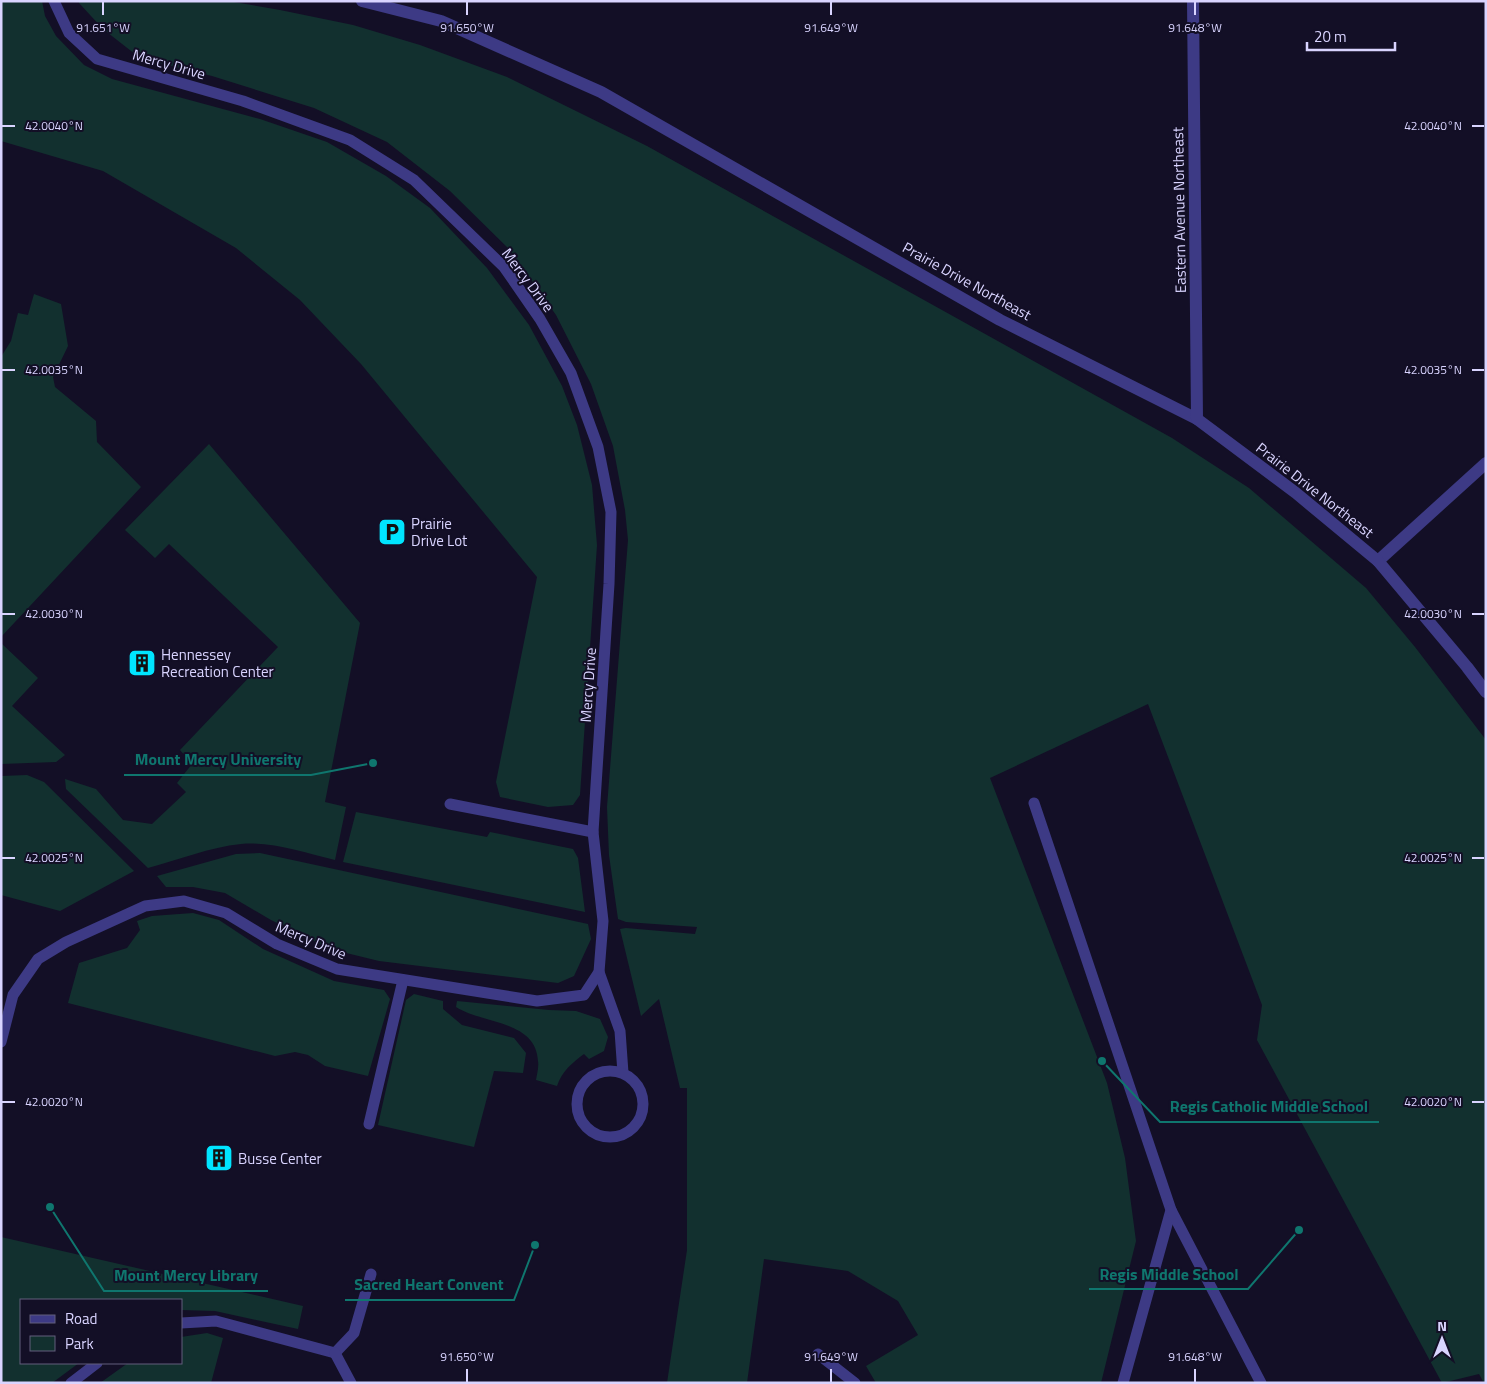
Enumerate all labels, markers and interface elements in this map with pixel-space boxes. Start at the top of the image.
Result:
text: 91.651°W [76,18,130,37]
text: 91.650°W [440,18,494,37]
text: 91.649°W [804,18,858,37]
text: 91.648°W [1168,18,1222,37]
scale bar [1307,20,1394,52]
text: 20 m [1314,25,1347,48]
street label: Mercy Drive [130,43,208,85]
text: 42.0040°N [25,116,83,135]
text: 42.0040°N [1404,116,1462,135]
street label: Eastern Avenue Northeast [1166,126,1192,293]
street label: Prairie Drive Northeast [898,236,1036,326]
street label: Mercy Drive [496,243,560,317]
text: 42.0035°N [25,360,83,379]
text: 42.0035°N [1404,360,1462,379]
street label: Prairie Drive Northeast [1251,437,1379,544]
place label: Prairie Drive Lot [411,512,468,552]
parking icon: Prairie Drive Lot [377,517,407,547]
text: 42.0030°N [25,604,83,623]
text: 42.0030°N [1404,604,1462,623]
place label: Hennessey Recreation Center [161,643,274,683]
street label: Mercy Drive [574,647,602,723]
building icon: Hennessey Recreation Center [127,648,157,678]
callout: Mount Mercy University [124,744,311,775]
text: Mount Mercy University [135,747,301,771]
text: 42.0025°N [25,848,83,867]
text: 42.0025°N [1404,848,1462,867]
street label: Mercy Drive [272,915,350,965]
callout: Regis Catholic Middle School [1160,1091,1379,1122]
text: 42.0020°N [25,1092,83,1111]
text: 42.0020°N [1404,1092,1462,1111]
text: Regis Catholic Middle School [1170,1094,1368,1118]
building icon: Busse Center [204,1143,234,1173]
place label: Busse Center [238,1147,322,1170]
callout: Regis Middle School [1089,1258,1248,1289]
callout: Mount Mercy Library [104,1260,268,1291]
text: Regis Middle School [1099,1262,1239,1286]
text: Mount Mercy Library [114,1263,258,1287]
callout: Sacred Heart Convent [345,1269,514,1300]
text: Sacred Heart Convent [354,1272,504,1296]
legend [20,1299,182,1364]
text: Road [65,1307,97,1330]
north arrow [1417,1314,1467,1364]
text: N [1437,1315,1447,1336]
text: Park [65,1332,94,1355]
text: 91.650°W [440,1347,494,1366]
text: 91.649°W [804,1347,858,1366]
text: 91.648°W [1168,1347,1222,1366]

